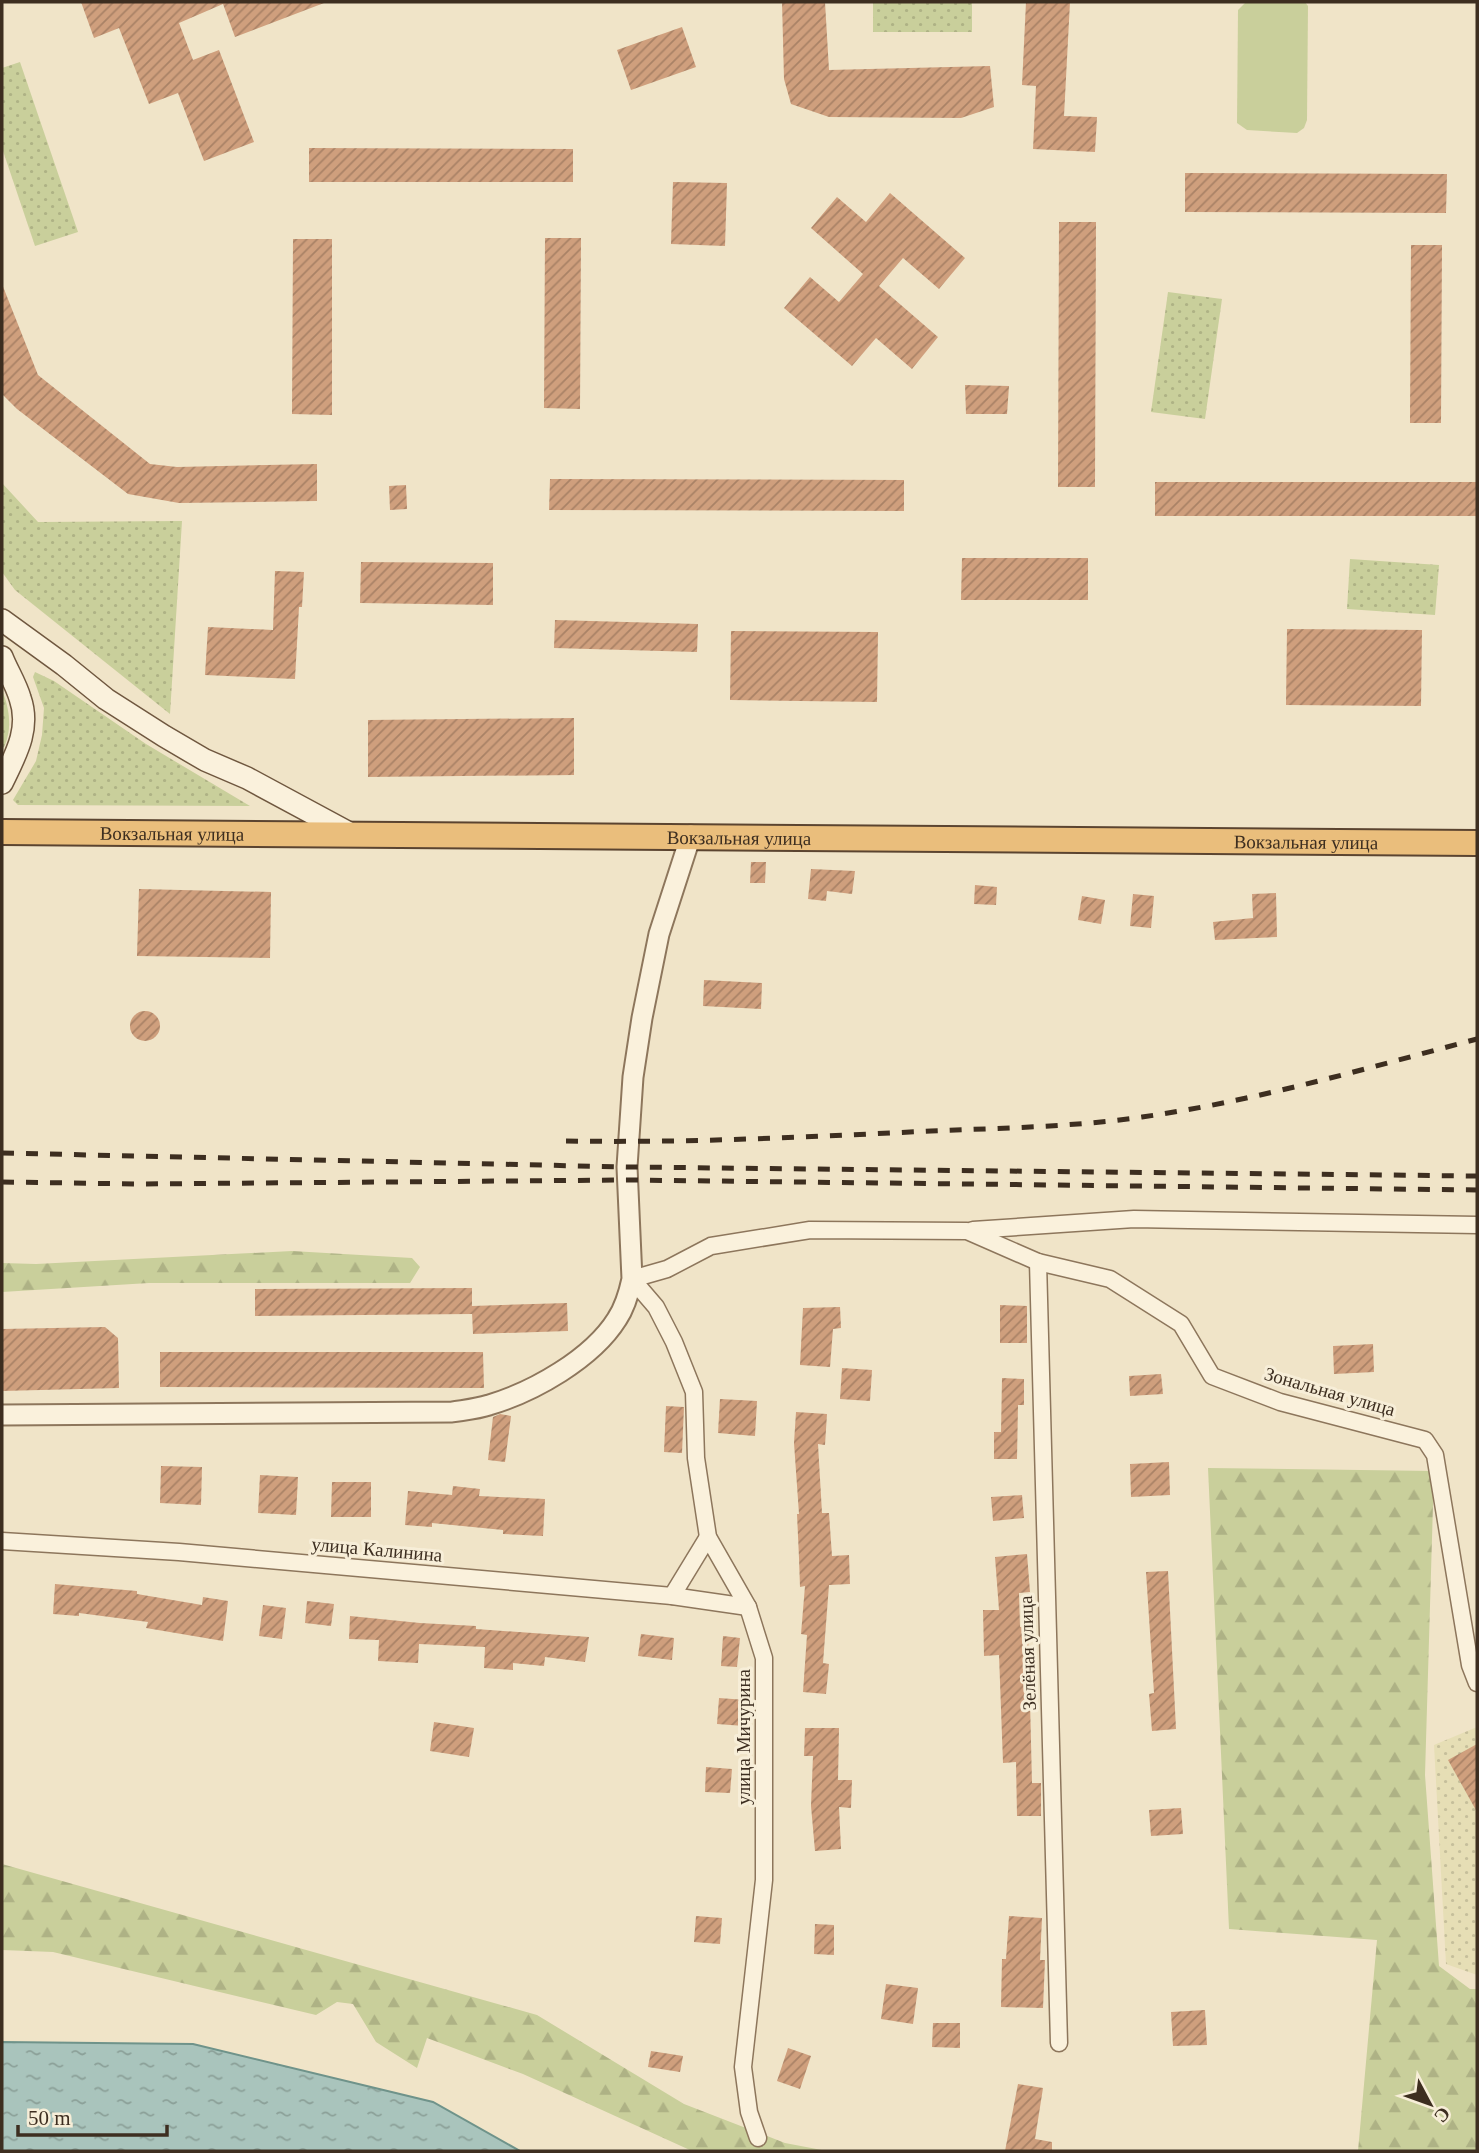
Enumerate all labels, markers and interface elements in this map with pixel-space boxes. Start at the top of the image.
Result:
street label: Вокзальная улица [100,823,245,845]
street label: Вокзальная улица [667,827,812,849]
street label: Вокзальная улица [1234,831,1379,853]
street label: Зональная улица [1262,1363,1398,1420]
street label: улица Калинина [311,1533,444,1566]
street label: Зелёная улица [1015,1595,1040,1711]
street label: улица Мичурина [733,1668,754,1805]
north arrow [1395,2069,1465,2139]
scale bar [18,2094,166,2138]
text: С [1430,2103,1455,2127]
text: 50 m [28,2106,71,2130]

